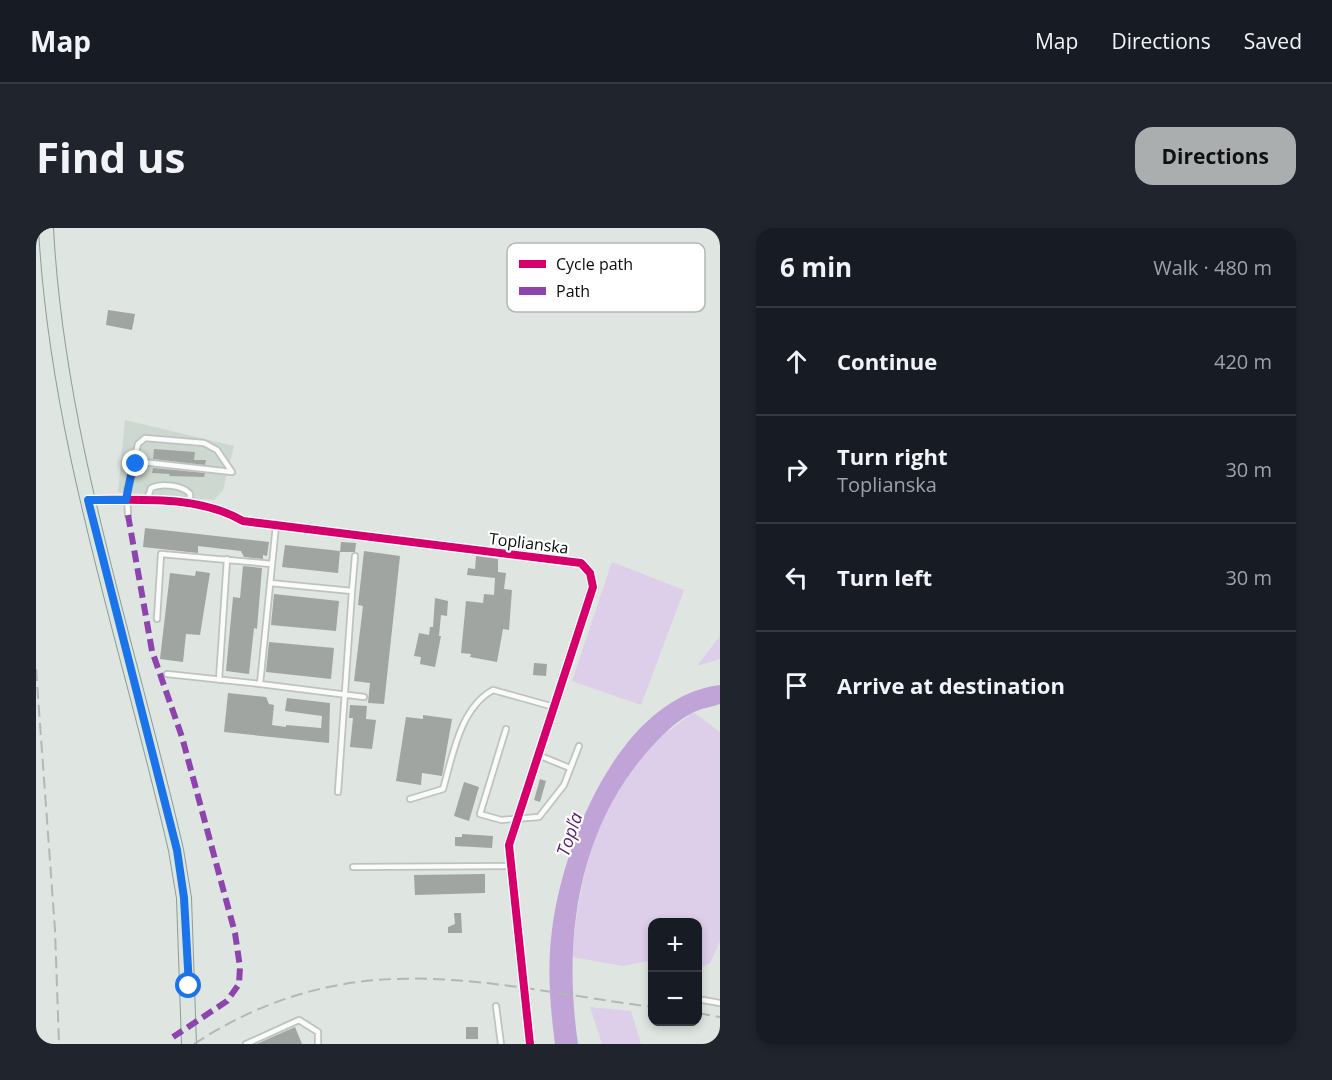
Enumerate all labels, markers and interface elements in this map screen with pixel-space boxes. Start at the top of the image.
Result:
text: Map [30,22,91,60]
text: Map [1035,27,1078,55]
text: Directions [1111,27,1211,55]
text: Saved [1244,27,1302,55]
button: Directions [1135,127,1296,185]
text: Find us [36,128,185,185]
legend [507,243,705,312]
text: 6 min [780,249,852,285]
text: Cycle path [556,253,633,275]
text: Walk · 480 m [1153,254,1272,281]
text: Path [556,280,590,302]
icon: ahead [780,345,813,378]
text: Continue [837,346,937,376]
text: 420 m [1214,348,1272,375]
text: Turn right [837,441,948,471]
route end [122,450,148,476]
icon: right [780,453,813,486]
text: 30 m [1225,456,1272,483]
text: Toplianska [837,471,937,498]
street label: Toplianska [488,527,570,559]
icon: left [780,561,813,594]
text: Turn left [837,562,932,592]
text: 30 m [1225,564,1272,591]
icon: arrive [780,669,813,702]
text: Arrive at destination [837,670,1065,700]
water label: Topľa [550,809,588,859]
map controls [648,918,702,1026]
button: + [648,918,702,972]
route start [175,972,201,998]
button: − [648,972,702,1026]

